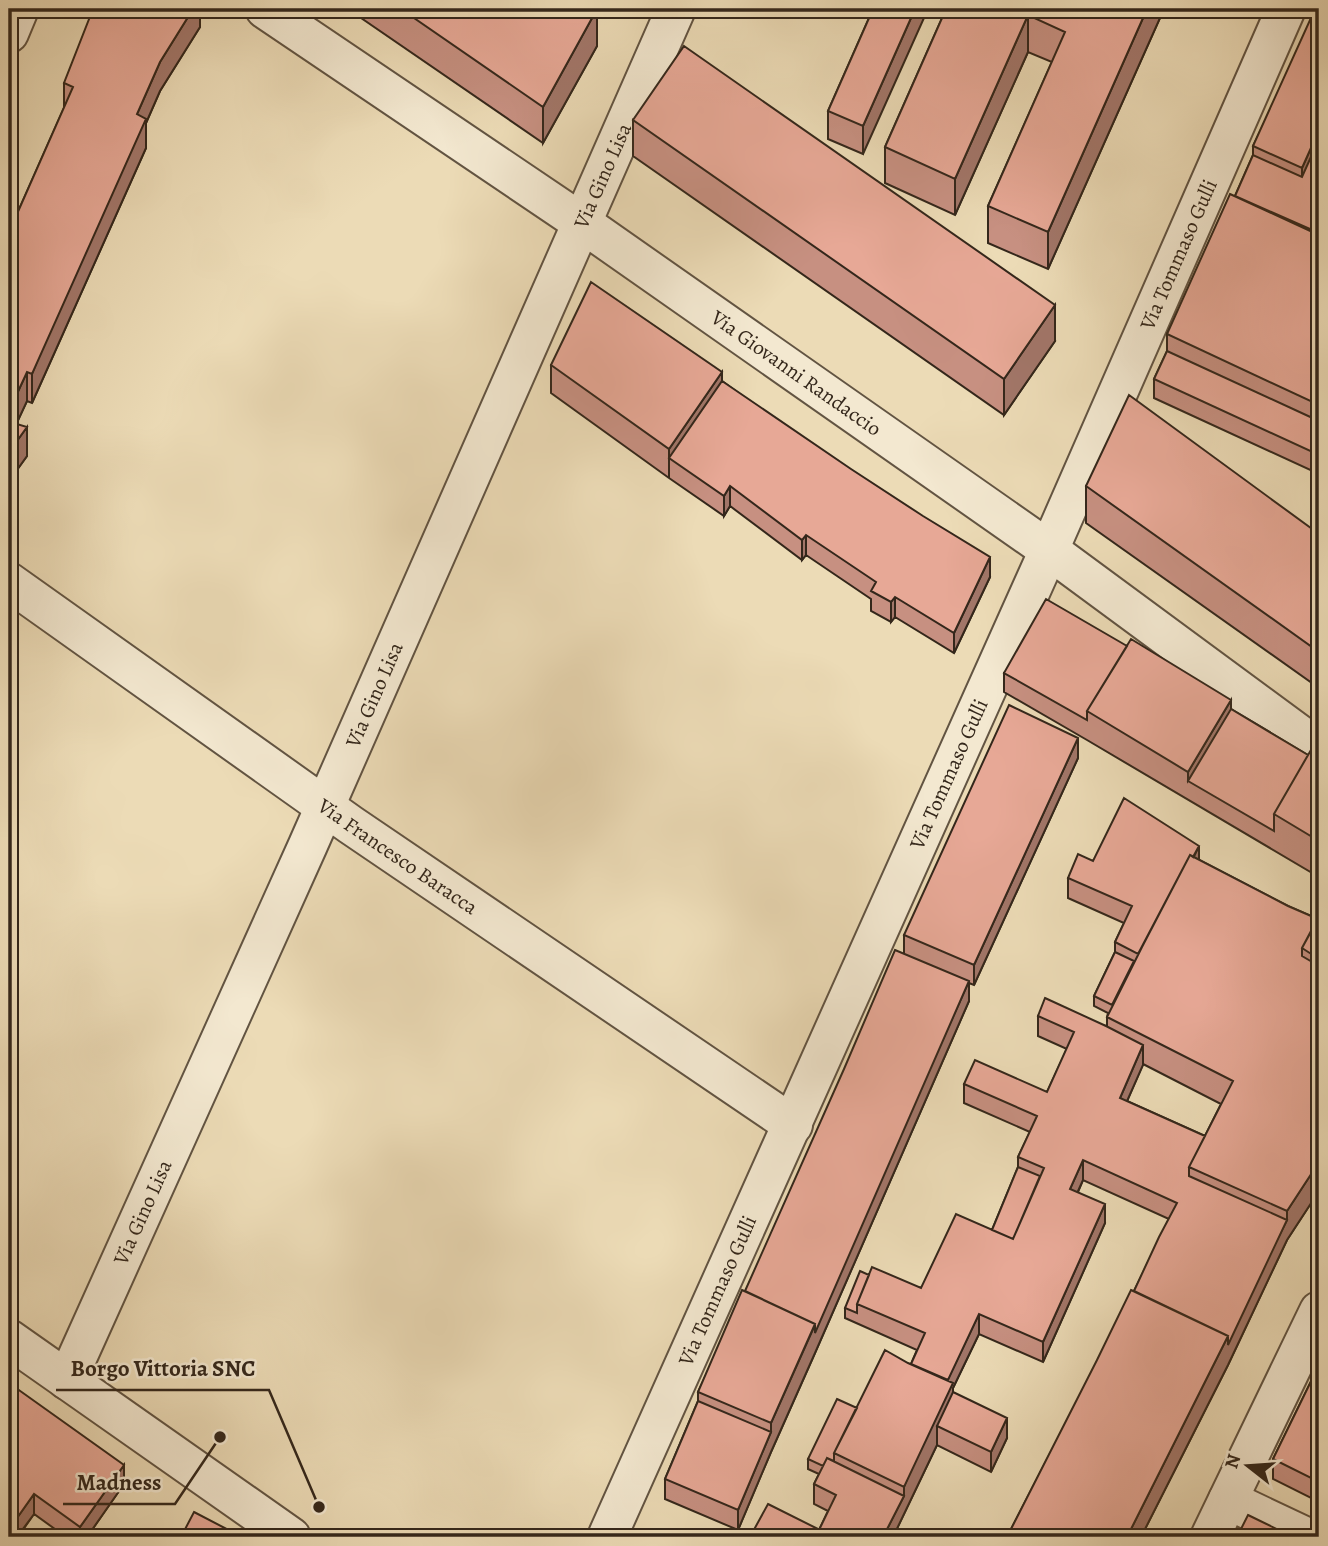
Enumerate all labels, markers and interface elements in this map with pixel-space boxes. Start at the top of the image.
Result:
street label: Via Gino Lisa [567,118,638,234]
street label: Via Tommaso Gulli [1133,175,1224,335]
street label: Via Giovanni Randaccio [705,303,887,442]
street label: Via Gino Lisa [338,637,410,753]
street label: Via Tommaso Gulli [902,694,995,854]
street label: Via Francesco Baracca [311,791,484,921]
street label: Via Gino Lisa [106,1155,179,1270]
street label: Via Tommaso Gulli [671,1211,763,1371]
callout: Borgo Vittoria SNC [56,1346,269,1390]
text: Borgo Vittoria SNC [71,1353,255,1384]
north arrow [1212,1430,1282,1500]
text: N [1218,1451,1247,1472]
callout: Madness [63,1460,175,1504]
text: Madness [77,1467,161,1498]

